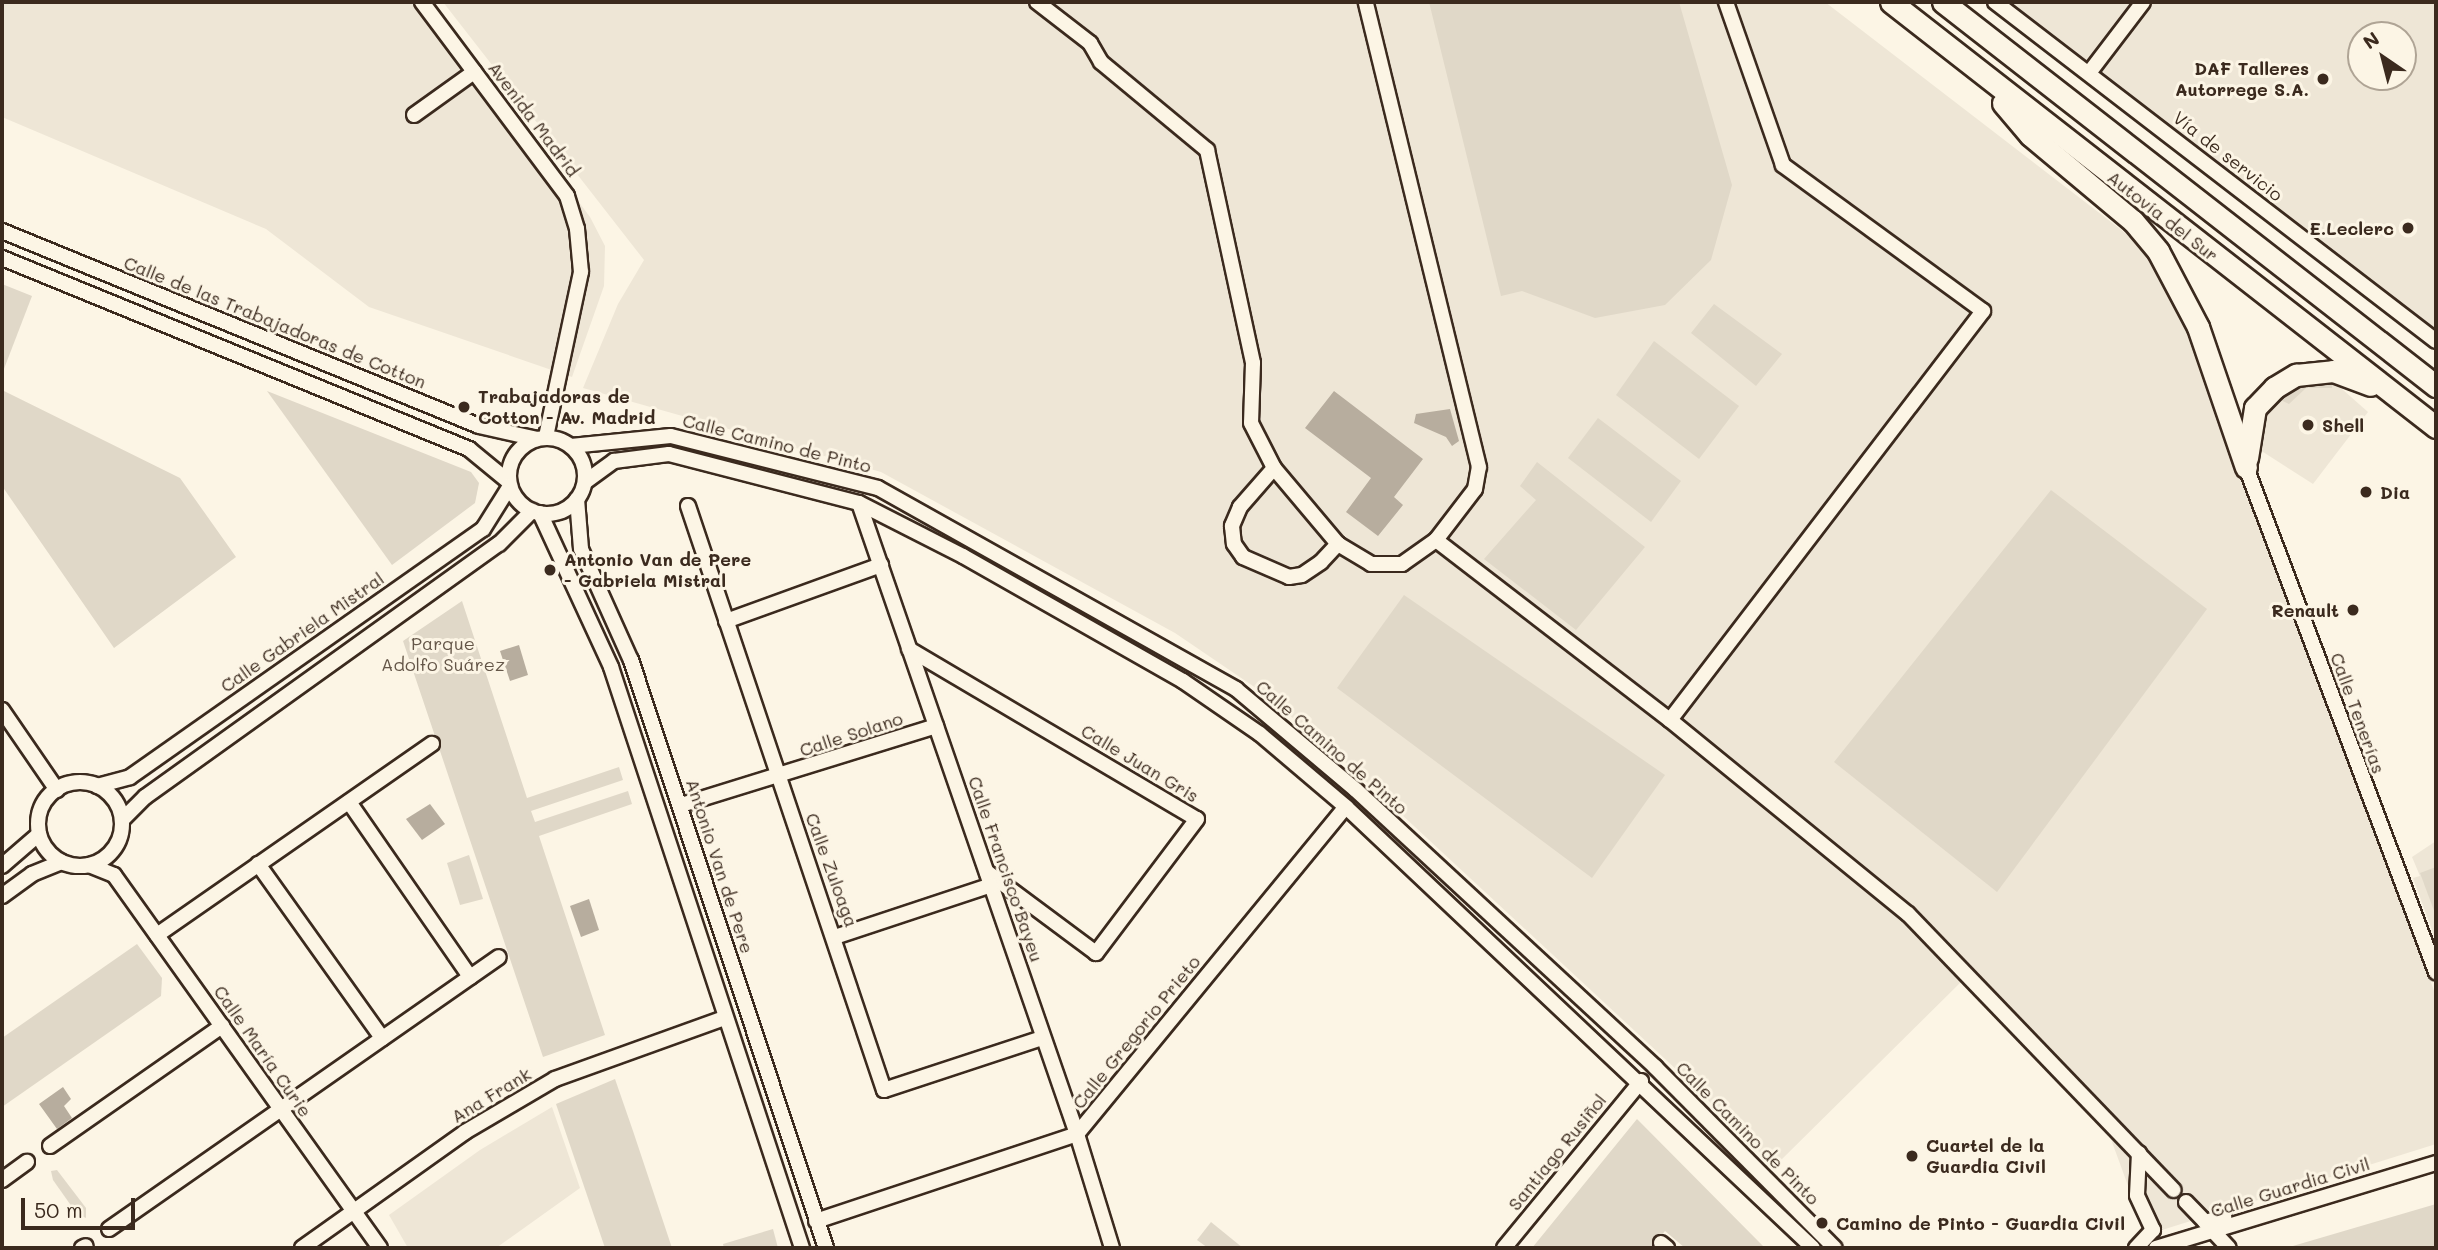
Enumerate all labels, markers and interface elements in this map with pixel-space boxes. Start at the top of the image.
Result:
north arrow [2347,21,2417,91]
text: N [2358,26,2384,54]
street label: Avenida Madrid [484,57,584,181]
place label: DAF Talleres Autorrege S.A. [2175,58,2309,100]
marker: DAF Talleres Autorrege S.A. [2315,71,2331,87]
street label: Vía de servicio [2169,106,2287,206]
street label: Autovía del Sur [2103,166,2223,266]
place label: E.Leclerc [2309,217,2394,239]
marker: E.Leclerc [2400,220,2416,236]
street label: Calle de las Trabajadoras de Cotton [121,251,429,393]
place label: Trabajadoras de Cotton - Av. Madrid [478,386,655,428]
marker: Trabajadoras de Cotton - Av. Madrid [456,399,472,415]
street label: Calle Camino de Pinto [680,409,874,477]
place label: Shell [2322,414,2364,436]
marker: Shell [2300,417,2316,433]
place label: Dia [2380,481,2410,503]
marker: Dia [2358,484,2374,500]
place label: Antonio Van de Pere - Gabriela Mistral [564,549,751,592]
marker: Antonio Van de Pere - Gabriela Mistral [542,562,558,578]
street label: Calle Gabriela Mistral [216,567,388,697]
place label: Renault [2271,599,2339,621]
marker: Renault [2345,602,2361,618]
park label: Parque Adolfo Suárez [381,633,505,676]
street label: Calle Tenerías [2326,650,2390,776]
street label: Calle Camino de Pinto [1252,675,1412,819]
street label: Calle Solano [797,707,905,761]
street label: Calle Juan Gris [1077,719,1203,807]
street label: Calle Francisco Bayeu [964,773,1048,965]
street label: Antonio Van de Pere [682,776,758,956]
street label: Calle Zuloaga [801,810,863,930]
street label: Calle Gregorio Prieto [1068,951,1204,1113]
street label: Calle María Curie [210,981,316,1121]
street label: Calle Camino de Pinto [1672,1057,1824,1209]
street label: Ana Frank [447,1063,535,1127]
street label: Santiago Rusiñol [1503,1089,1611,1215]
place label: Cuartel de la Guardia Civil [1926,1135,2046,1178]
marker: Cuartel de la Guardia Civil [1904,1148,1920,1164]
street label: Calle Guardia Civil [2208,1153,2372,1221]
scale bar [24,1184,138,1228]
text: 50 m [34,1196,83,1223]
place label: Camino de Pinto - Guardia Civil [1836,1212,2125,1234]
marker: Camino de Pinto - Guardia Civil [1814,1215,1830,1231]

